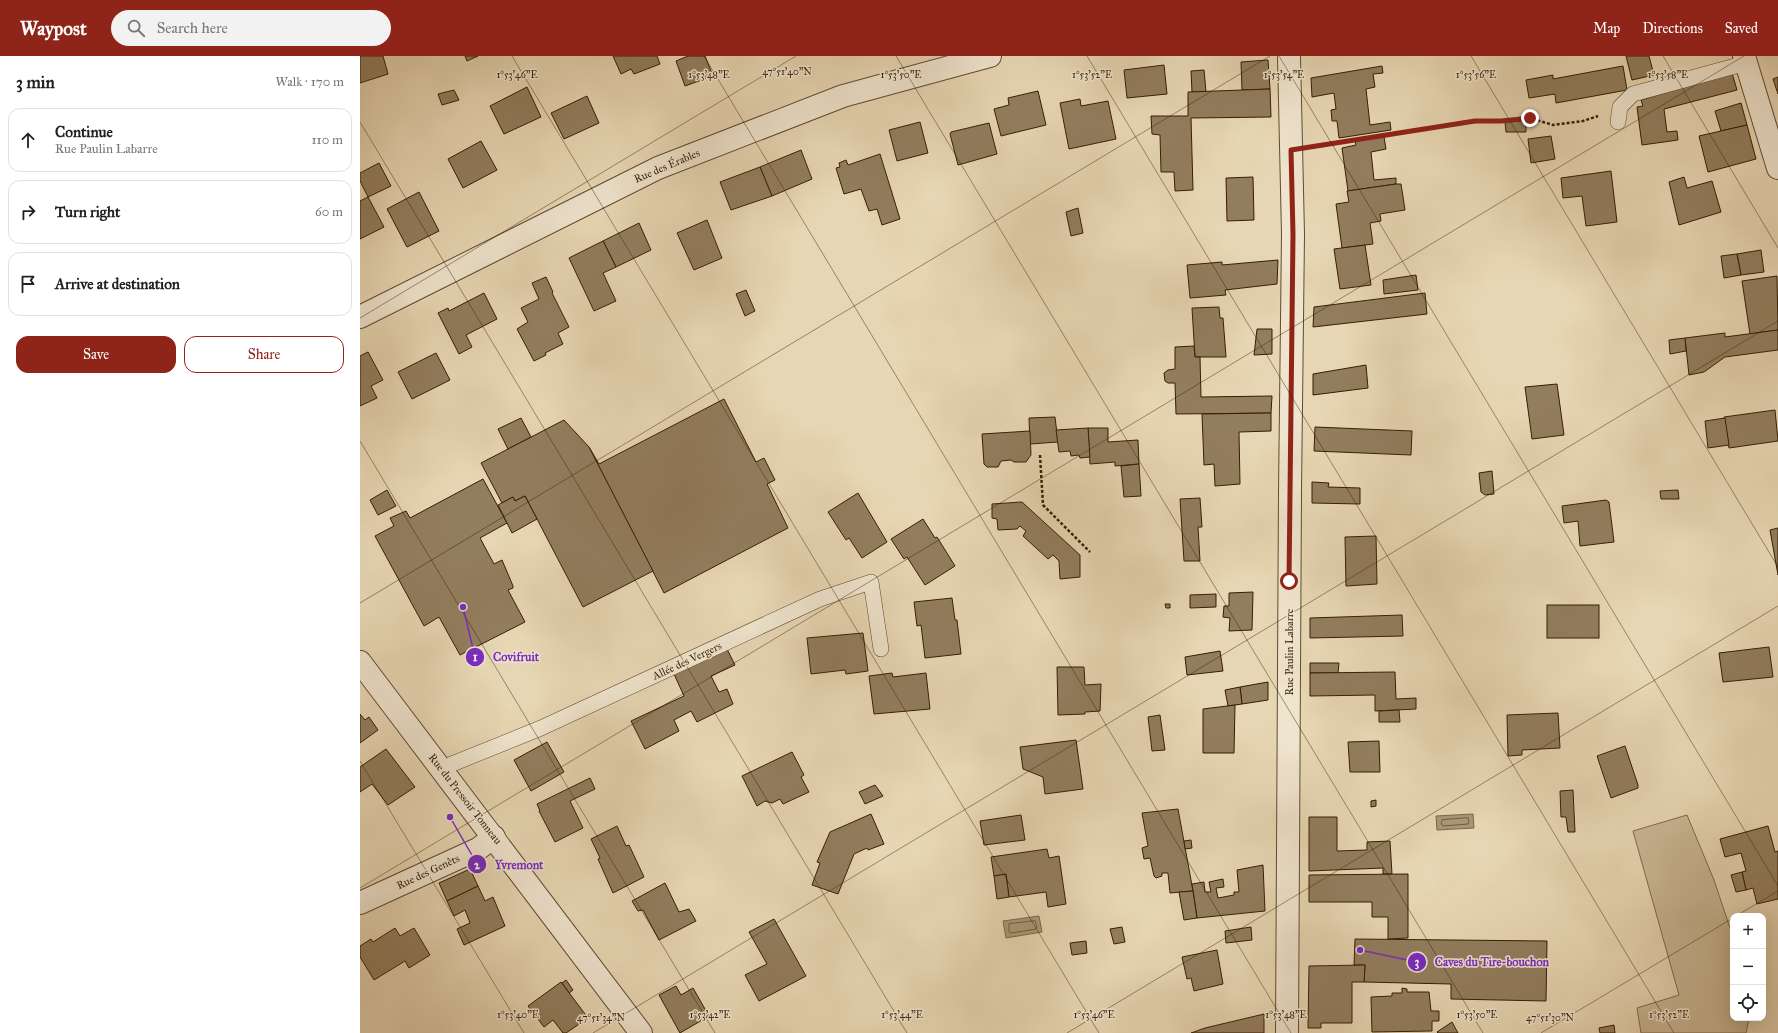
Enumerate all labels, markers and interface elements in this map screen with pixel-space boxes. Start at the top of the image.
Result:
search box [111,10,391,46]
text: Waypost [20,17,87,40]
icon: search [125,17,147,39]
text: Search here [157,19,228,37]
text: Map [1593,20,1620,37]
text: Directions [1642,20,1703,37]
text: Saved [1725,20,1758,37]
text: 47°51'40"N [762,66,812,78]
text: 1°53'46"E [496,69,538,81]
text: 1°53'48"E [688,69,730,81]
text: 1°53'50"E [881,69,922,81]
text: 1°53'52"E [1072,69,1112,81]
text: 1°53'54"E [1264,69,1304,81]
text: 1°53'56"E [1456,69,1496,81]
text: 1°53'58"E [1648,69,1688,81]
text: 3 min [16,72,55,93]
text: Walk · 170 m [275,74,344,90]
route end [1521,109,1539,127]
text: Continue [55,123,113,141]
icon: ahead [17,129,39,151]
text: 110 m [311,132,343,148]
text: Rue Paulin Labarre [55,141,158,157]
street label: Rue des Érables [632,145,702,186]
icon: right [17,201,39,223]
text: Turn right [55,203,120,221]
text: 60 m [315,204,343,220]
icon: arrive [17,273,39,295]
text: Arrive at destination [55,275,180,293]
button: Save [16,336,176,373]
button: Share [184,336,344,373]
route start [1280,572,1298,590]
street label: Rue Paulin Labarre [1283,608,1296,695]
street label: Allée des Vergers [649,639,724,683]
callout: Covifruit [465,645,547,669]
text: 1 [473,650,478,664]
text: Covifruit [493,650,540,664]
street label: Rue du Pressoir Tonneau [426,751,505,847]
street label: Rue des Genêts [394,852,462,892]
callout: Yvremont [467,852,552,876]
text: 2 [474,858,481,872]
text: Yvremont [494,858,544,872]
map controls [1730,913,1766,1021]
button: + [1730,913,1766,949]
button: − [1730,949,1766,985]
callout: Caves du Tire-bouchon [1407,950,1557,974]
text: 3 [1415,955,1420,970]
text: Caves du Tire-bouchon [1435,955,1550,969]
button: locate [1730,985,1766,1021]
text: 1°53'40"E [497,1009,539,1021]
text: 1°53'42"E [689,1009,731,1021]
text: 1°53'44"E [881,1009,923,1021]
text: 1°53'46"E [1073,1009,1115,1021]
text: 1°53'48"E [1265,1009,1307,1021]
text: 1°53'50"E [1457,1009,1498,1021]
text: 1°53'52"E [1649,1009,1689,1021]
text: 47°51'34"N [577,1012,625,1024]
text: 47°51'30"N [1526,1012,1575,1024]

